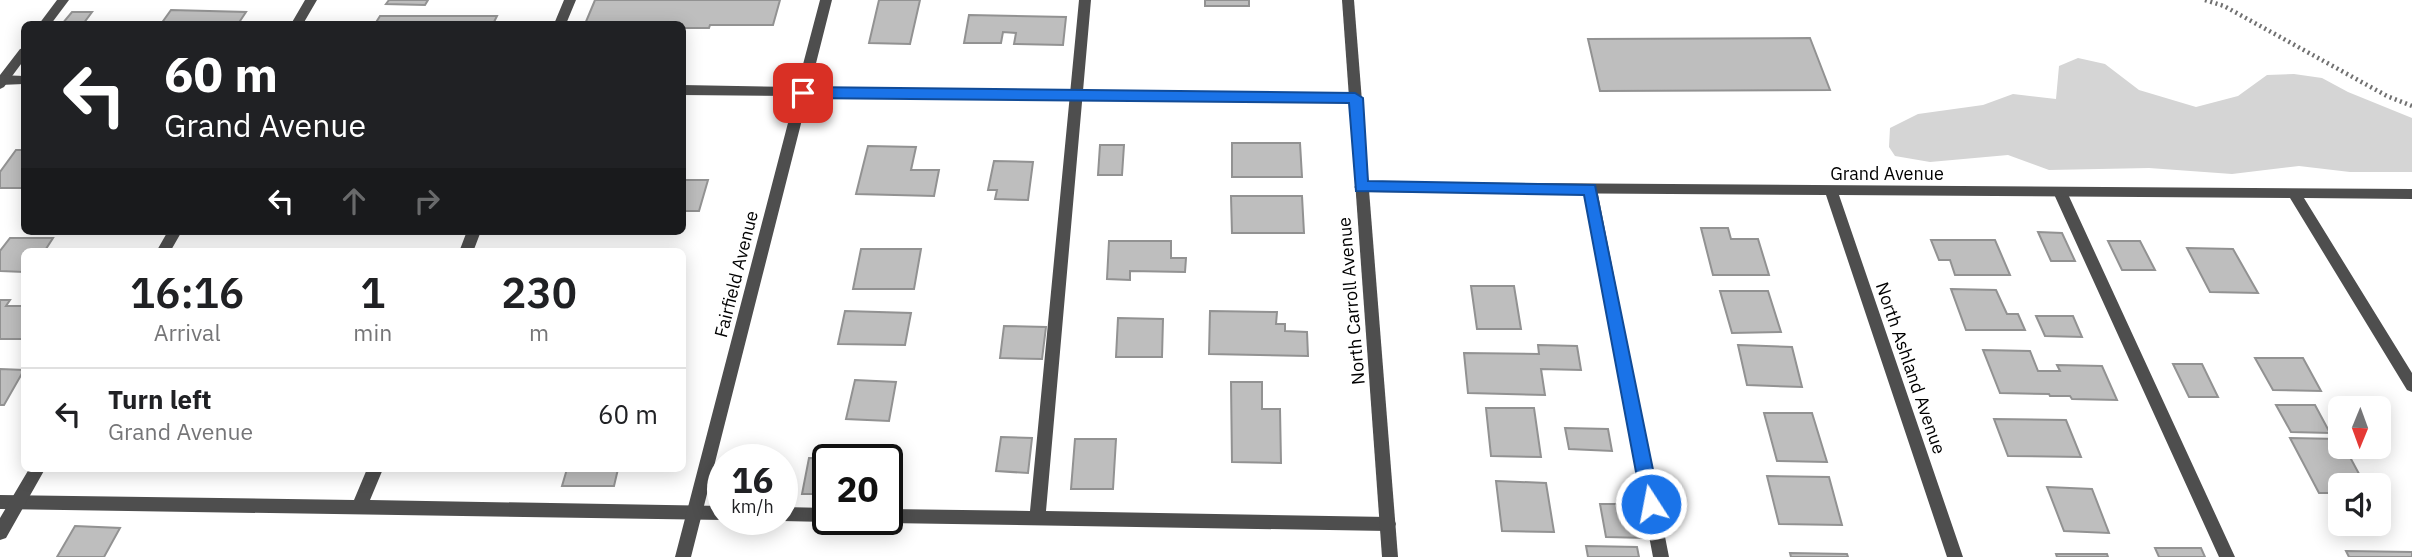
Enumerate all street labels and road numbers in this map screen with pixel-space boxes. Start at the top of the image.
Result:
street label: Grand Avenue [1830,162,1944,185]
street label: Fairfield Avenue [709,208,763,340]
street label: North Carroll Avenue [1332,216,1370,386]
street label: North Ashland Avenue [1871,279,1951,457]

